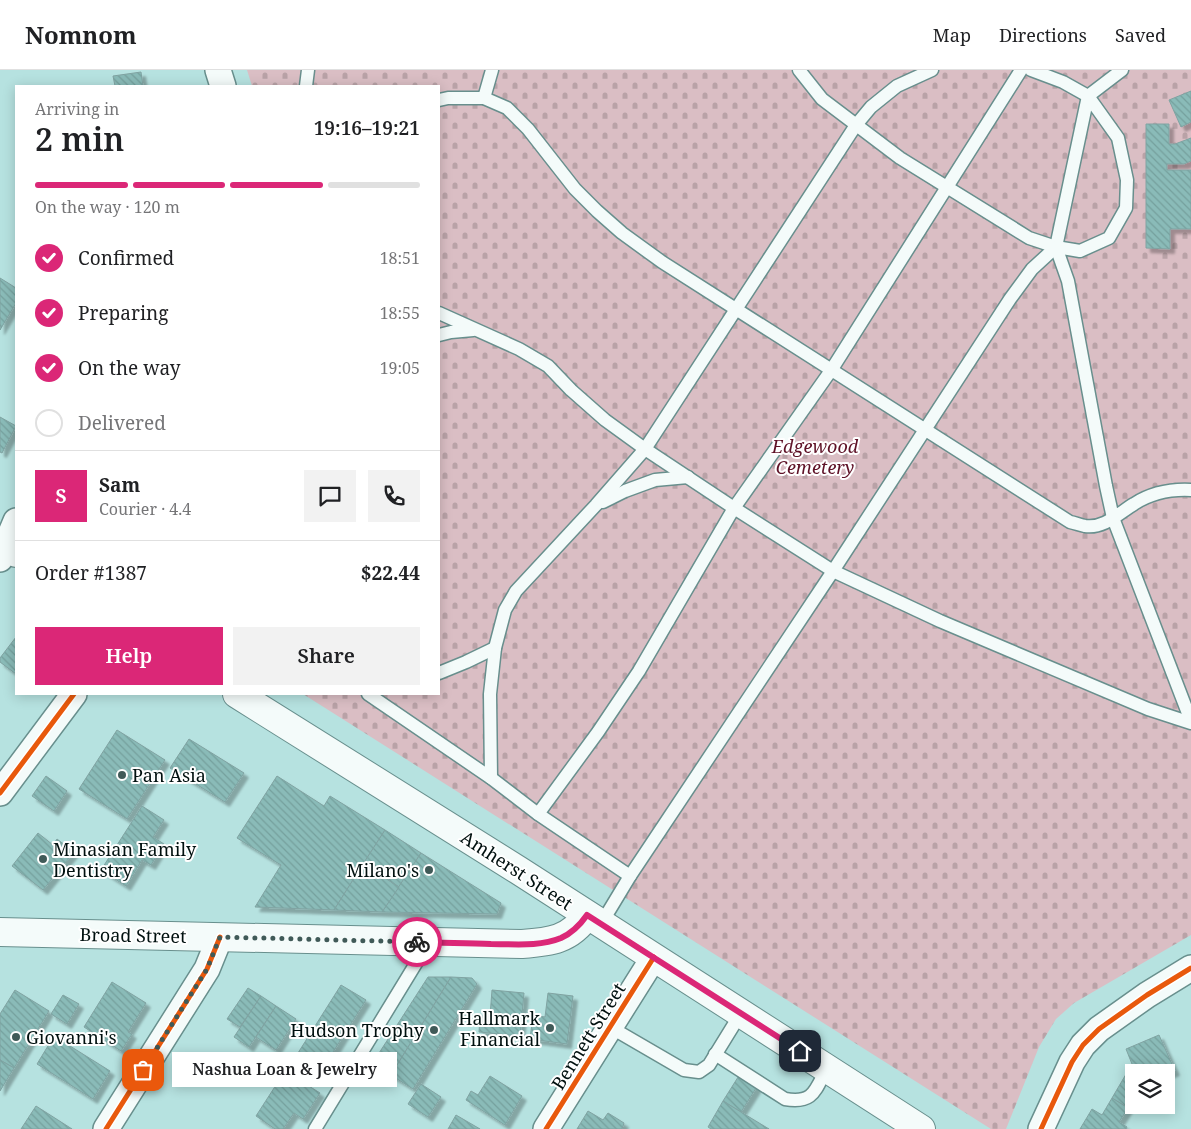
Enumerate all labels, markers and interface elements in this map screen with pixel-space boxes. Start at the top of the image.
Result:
text: Nomnom [25,18,137,51]
text: Map [933,23,971,47]
text: Directions [999,23,1087,47]
text: Saved [1115,23,1166,47]
text: Arriving in [35,98,119,120]
text: 19:16–19:21 [314,115,420,141]
text: 2 min [35,117,124,160]
text: On the way · 120 m [35,196,180,218]
icon: check [35,244,63,272]
text: Confirmed [78,245,174,271]
text: 18:51 [380,247,420,269]
icon: check [35,299,63,327]
text: Preparing [78,300,168,326]
text: 18:55 [380,302,420,324]
icon: check [35,354,63,382]
text: On the way [78,355,181,381]
text: 19:05 [380,357,420,379]
text: Delivered [78,410,166,436]
park label: Edgewood Cemetery [771,434,859,479]
button: chat [304,470,356,522]
button: phone [368,470,420,522]
text: Sam [99,472,140,498]
text: S [55,483,67,509]
text: Courier · 4.4 [99,498,191,520]
text: Order #1387 [35,560,147,586]
text: $22.44 [361,560,420,586]
button: Help [35,627,223,685]
button: Share [233,627,420,685]
place label: Pan Asia [132,763,206,787]
marker: Pan Asia [116,769,128,781]
street label: Amherst Street [457,825,577,915]
place label: Minasian Family Dentistry [53,837,197,882]
marker: Minasian Family Dentistry [37,853,49,865]
place label: Milano's [347,858,419,882]
marker: Milano's [423,864,435,876]
courier [392,917,442,967]
street label: Broad Street [79,922,187,948]
icon: bike [403,928,431,956]
street label: Bennett Street [546,978,630,1094]
place label: Hallmark Financial [458,1006,540,1051]
place label: Hudson Trophy [290,1018,425,1042]
marker: Hallmark Financial [544,1022,556,1034]
marker: Hudson Trophy [428,1024,440,1036]
place label: Giovanni's [26,1025,117,1049]
pin [779,1030,821,1072]
marker: Giovanni's [10,1031,22,1043]
icon: home [786,1037,814,1065]
pin [122,1049,164,1091]
callout: Nashua Loan & Jewelry [173,1052,398,1088]
icon: bag [129,1056,157,1084]
text: Nashua Loan & Jewelry [192,1058,377,1080]
map controls [1125,1064,1175,1114]
button: layers [1125,1064,1175,1114]

